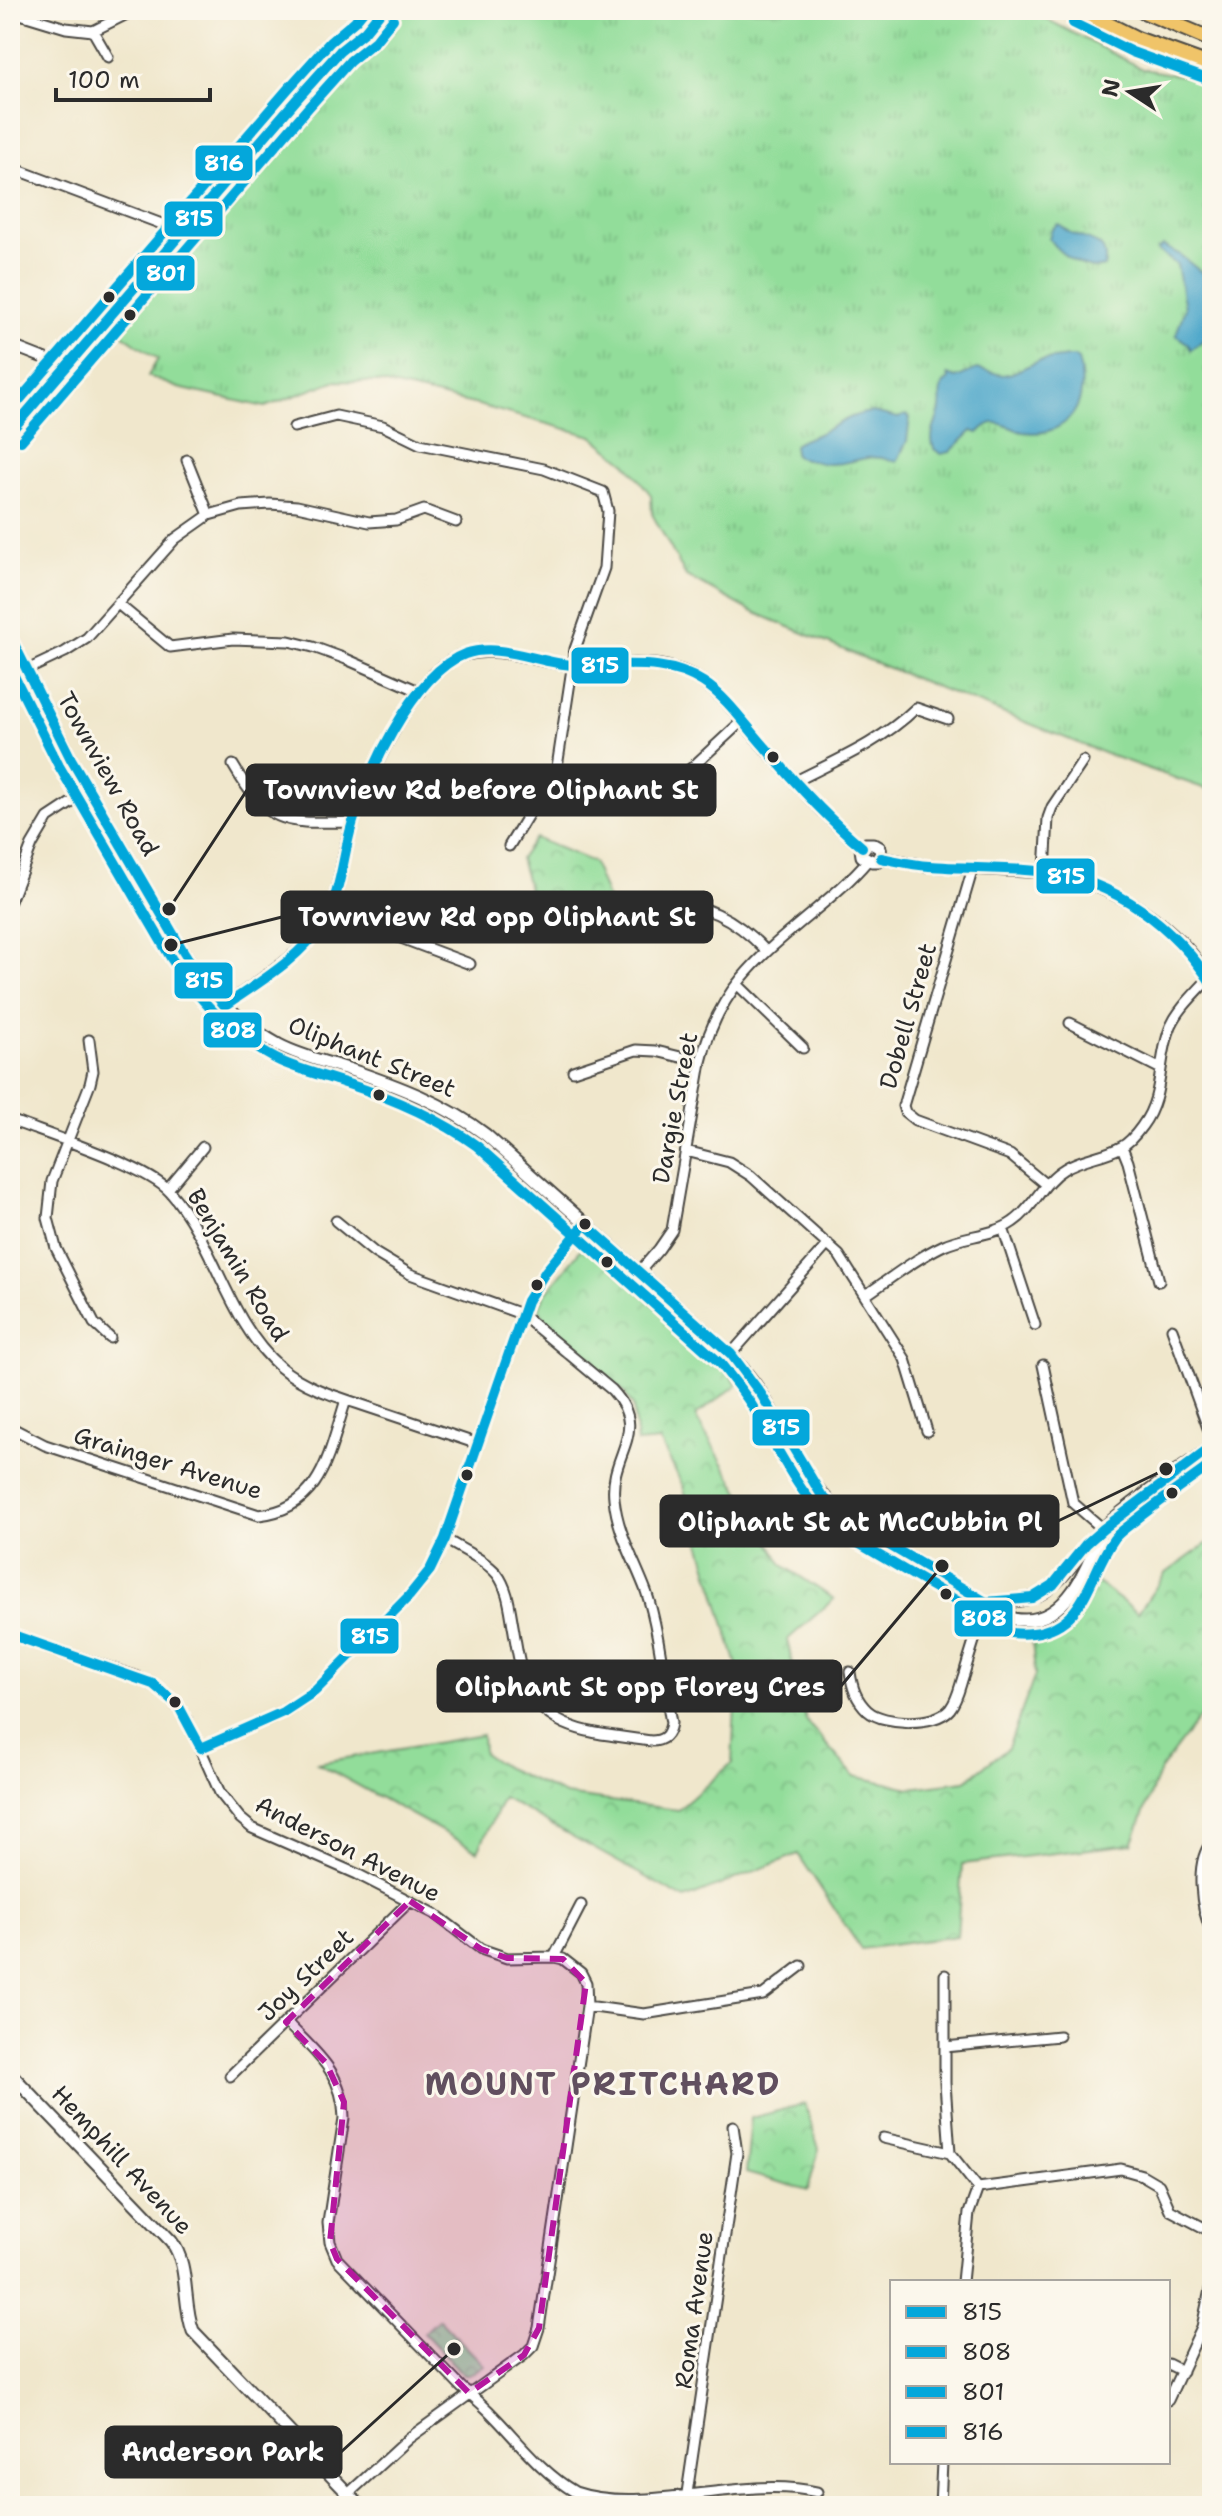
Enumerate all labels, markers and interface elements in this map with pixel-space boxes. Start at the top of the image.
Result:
scale bar [56,52,210,102]
north arrow [1090,52,1170,132]
text: 100 m [68,64,140,96]
text: N [1095,76,1127,99]
line badge: 816 [194,144,254,182]
text: 816 [204,149,244,178]
line badge: 815 [163,200,224,238]
text: 815 [175,204,213,233]
line badge: 801 [135,254,196,292]
text: 801 [146,259,186,288]
unlabelled marker [101,289,117,305]
unlabelled marker [122,307,138,323]
line badge: 815 [570,646,630,685]
text: 815 [581,651,619,680]
street label: Townview Road [50,686,166,862]
unlabelled marker [765,749,781,765]
callout: Townview Rd before Oliphant St [247,765,715,815]
text: Townview Rd before Oliphant St [263,772,699,807]
line badge: 815 [1035,857,1096,895]
text: 815 [1047,862,1085,891]
callout: Townview Rd opp Oliphant St [282,892,712,942]
text: Townview Rd opp Oliphant St [298,899,696,934]
street label: Dobell Street [872,939,944,1093]
line badge: 815 [173,961,234,1000]
text: 815 [185,966,223,995]
street label: Oliphant Street [283,1009,461,1105]
line badge: 808 [202,1011,263,1049]
text: 808 [210,1016,256,1045]
street label: Dargie Street [645,1030,705,1186]
unlabelled marker [371,1087,387,1103]
street label: Benjamin Road [180,1183,296,1347]
unlabelled marker [577,1216,593,1232]
unlabelled marker [599,1254,615,1270]
unlabelled marker [529,1277,545,1293]
line badge: 815 [751,1408,811,1447]
text: 815 [762,1413,800,1442]
street label: Grainger Avenue [70,1419,266,1507]
unlabelled marker [459,1467,475,1483]
unlabelled marker [1164,1485,1180,1501]
callout: Oliphant St at McCubbin Pl [661,1496,1058,1546]
text: Oliphant St at McCubbin Pl [677,1504,1043,1539]
unlabelled marker [938,1586,954,1602]
line badge: 808 [953,1599,1014,1638]
text: 808 [961,1604,1007,1633]
line badge: 815 [339,1617,400,1655]
text: 815 [351,1622,389,1651]
callout: Oliphant St opp Florey Cres [438,1661,841,1711]
text: Oliphant St opp Florey Cres [454,1669,826,1704]
unlabelled marker [167,1694,183,1710]
street label: Anderson Avenue [250,1788,446,1910]
street label: Joy Street [251,1921,361,2029]
district label: MOUNT PRITCHARD [425,2062,781,2105]
street label: Hemphill Avenue [44,2078,200,2242]
street label: Roma Avenue [667,2229,721,2391]
legend [890,2280,1170,2464]
text: 815 [962,2296,1002,2328]
text: 808 [962,2336,1012,2368]
text: 801 [962,2376,1004,2408]
text: 816 [962,2416,1004,2448]
callout: Anderson Park [106,2427,341,2477]
text: Anderson Park [121,2434,325,2469]

